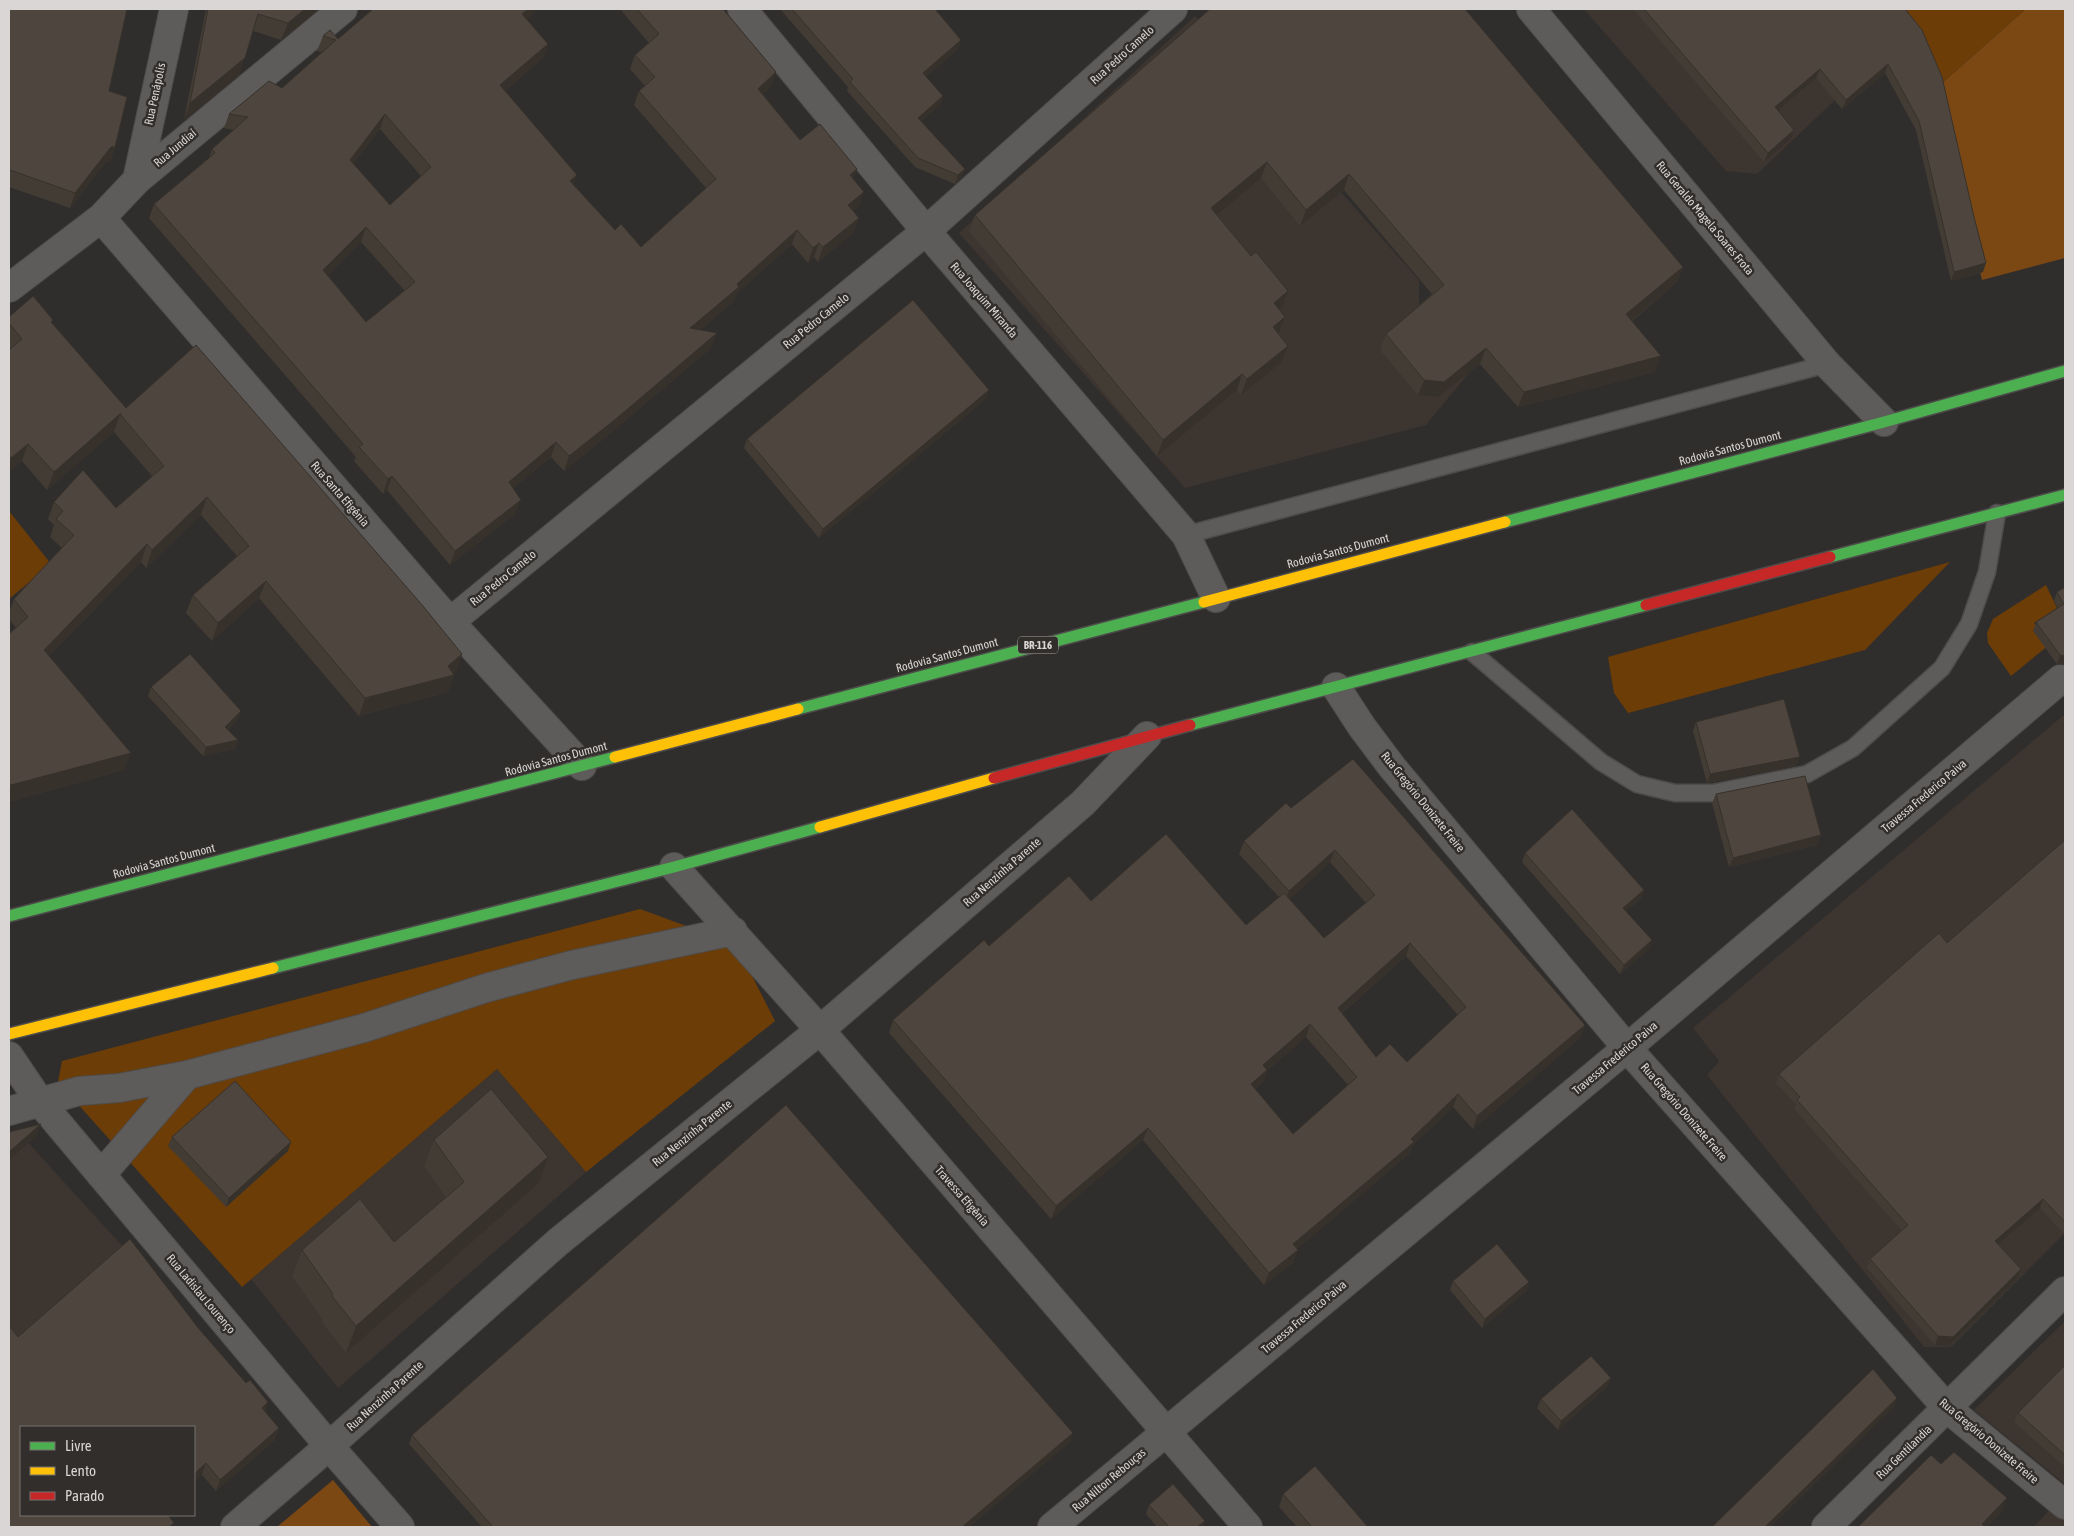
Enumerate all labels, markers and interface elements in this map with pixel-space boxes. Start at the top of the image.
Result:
street label: Rua Pedro Camelo [1087,23,1157,87]
street label: Rua Penápolis [142,62,168,126]
street label: Rua Jundiaí [151,126,199,170]
street label: Rua Geraldo Magela Soares Frota [1653,158,1757,278]
street label: Rua Joaquim Miranda [947,259,1021,341]
street label: Rua Pedro Camelo [780,290,852,352]
street label: Rodovia Santos Dumont [1677,427,1783,468]
street label: Rua Santa Efigênia [308,459,372,529]
street label: Rodovia Santos Dumont [1285,530,1391,571]
street label: Rua Pedro Camelo [467,547,539,609]
street label: Rodovia Santos Dumont [894,634,1000,675]
road number: BR-116 [1018,636,1058,654]
street label: Rodovia Santos Dumont [503,738,609,779]
street label: Rua Gregório Donizete Freire [1378,749,1468,855]
street label: Travessa Frederico Paiva [1879,756,1969,836]
street label: Rua Nenzinha Parente [960,835,1044,909]
street label: Rodovia Santos Dumont [111,840,217,881]
street label: Travessa Frederico Paiva [1570,1018,1660,1098]
street label: Rua Gregório Donizete Freire [1638,1060,1730,1164]
street label: Rua Nenzinha Parente [649,1097,735,1169]
street label: Travessa Efigênia [932,1163,992,1229]
street label: Rua Ladislau Lourenço [164,1252,238,1337]
street label: Travessa Frederico Paiva [1259,1277,1349,1357]
street label: Rua Nenzinha Parente [344,1358,426,1434]
street label: Rua Gregório Donizete Freire [1937,1396,2041,1486]
street label: Rua Gentilandia [1873,1422,1935,1482]
legend [20,1426,195,1516]
text: Livre [65,1437,92,1454]
street label: Rua Nilton Rebouças [1070,1445,1148,1515]
text: Lento [65,1462,96,1479]
text: Parado [65,1487,104,1504]

